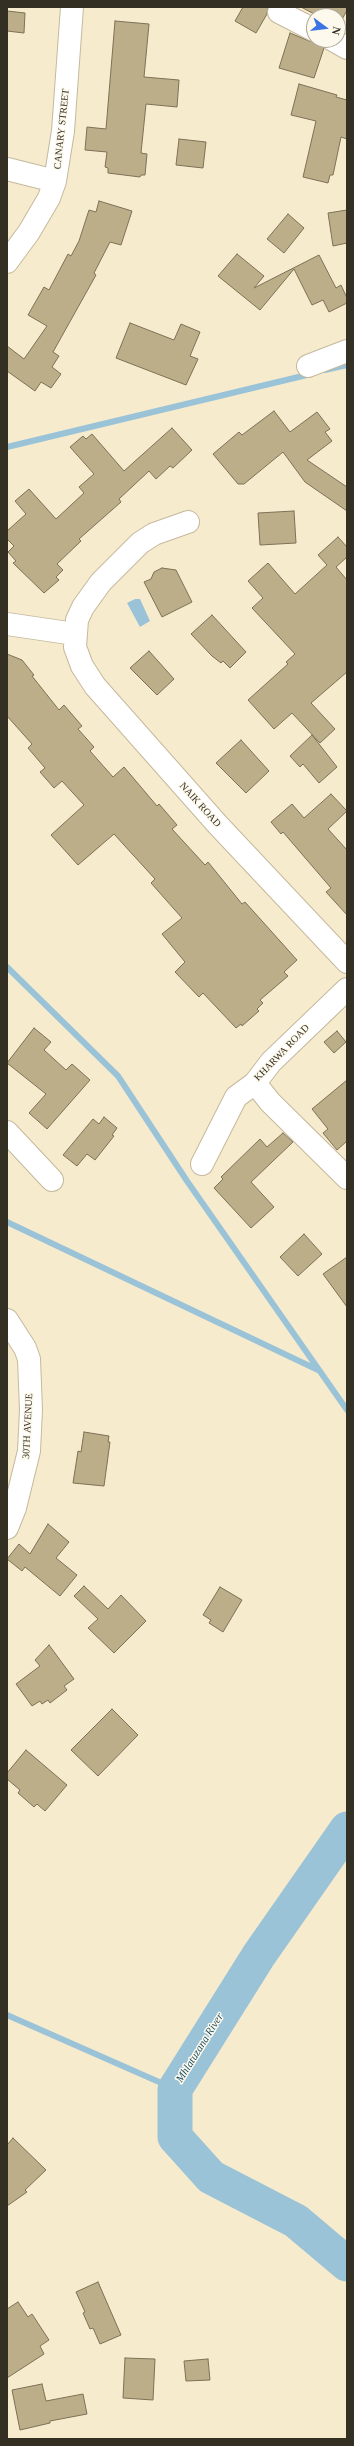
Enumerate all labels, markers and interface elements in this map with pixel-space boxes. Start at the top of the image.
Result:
north arrow [306,8,346,48]
text: N [330,25,343,36]
street label: CANARY STREET [52,88,72,170]
street label: NAIK ROAD [177,780,223,830]
street label: KHARWA ROAD [252,1022,312,1084]
street label: 30TH AVENUE [20,1393,36,1459]
water label: Mhlatuzana River [173,2011,227,2085]

